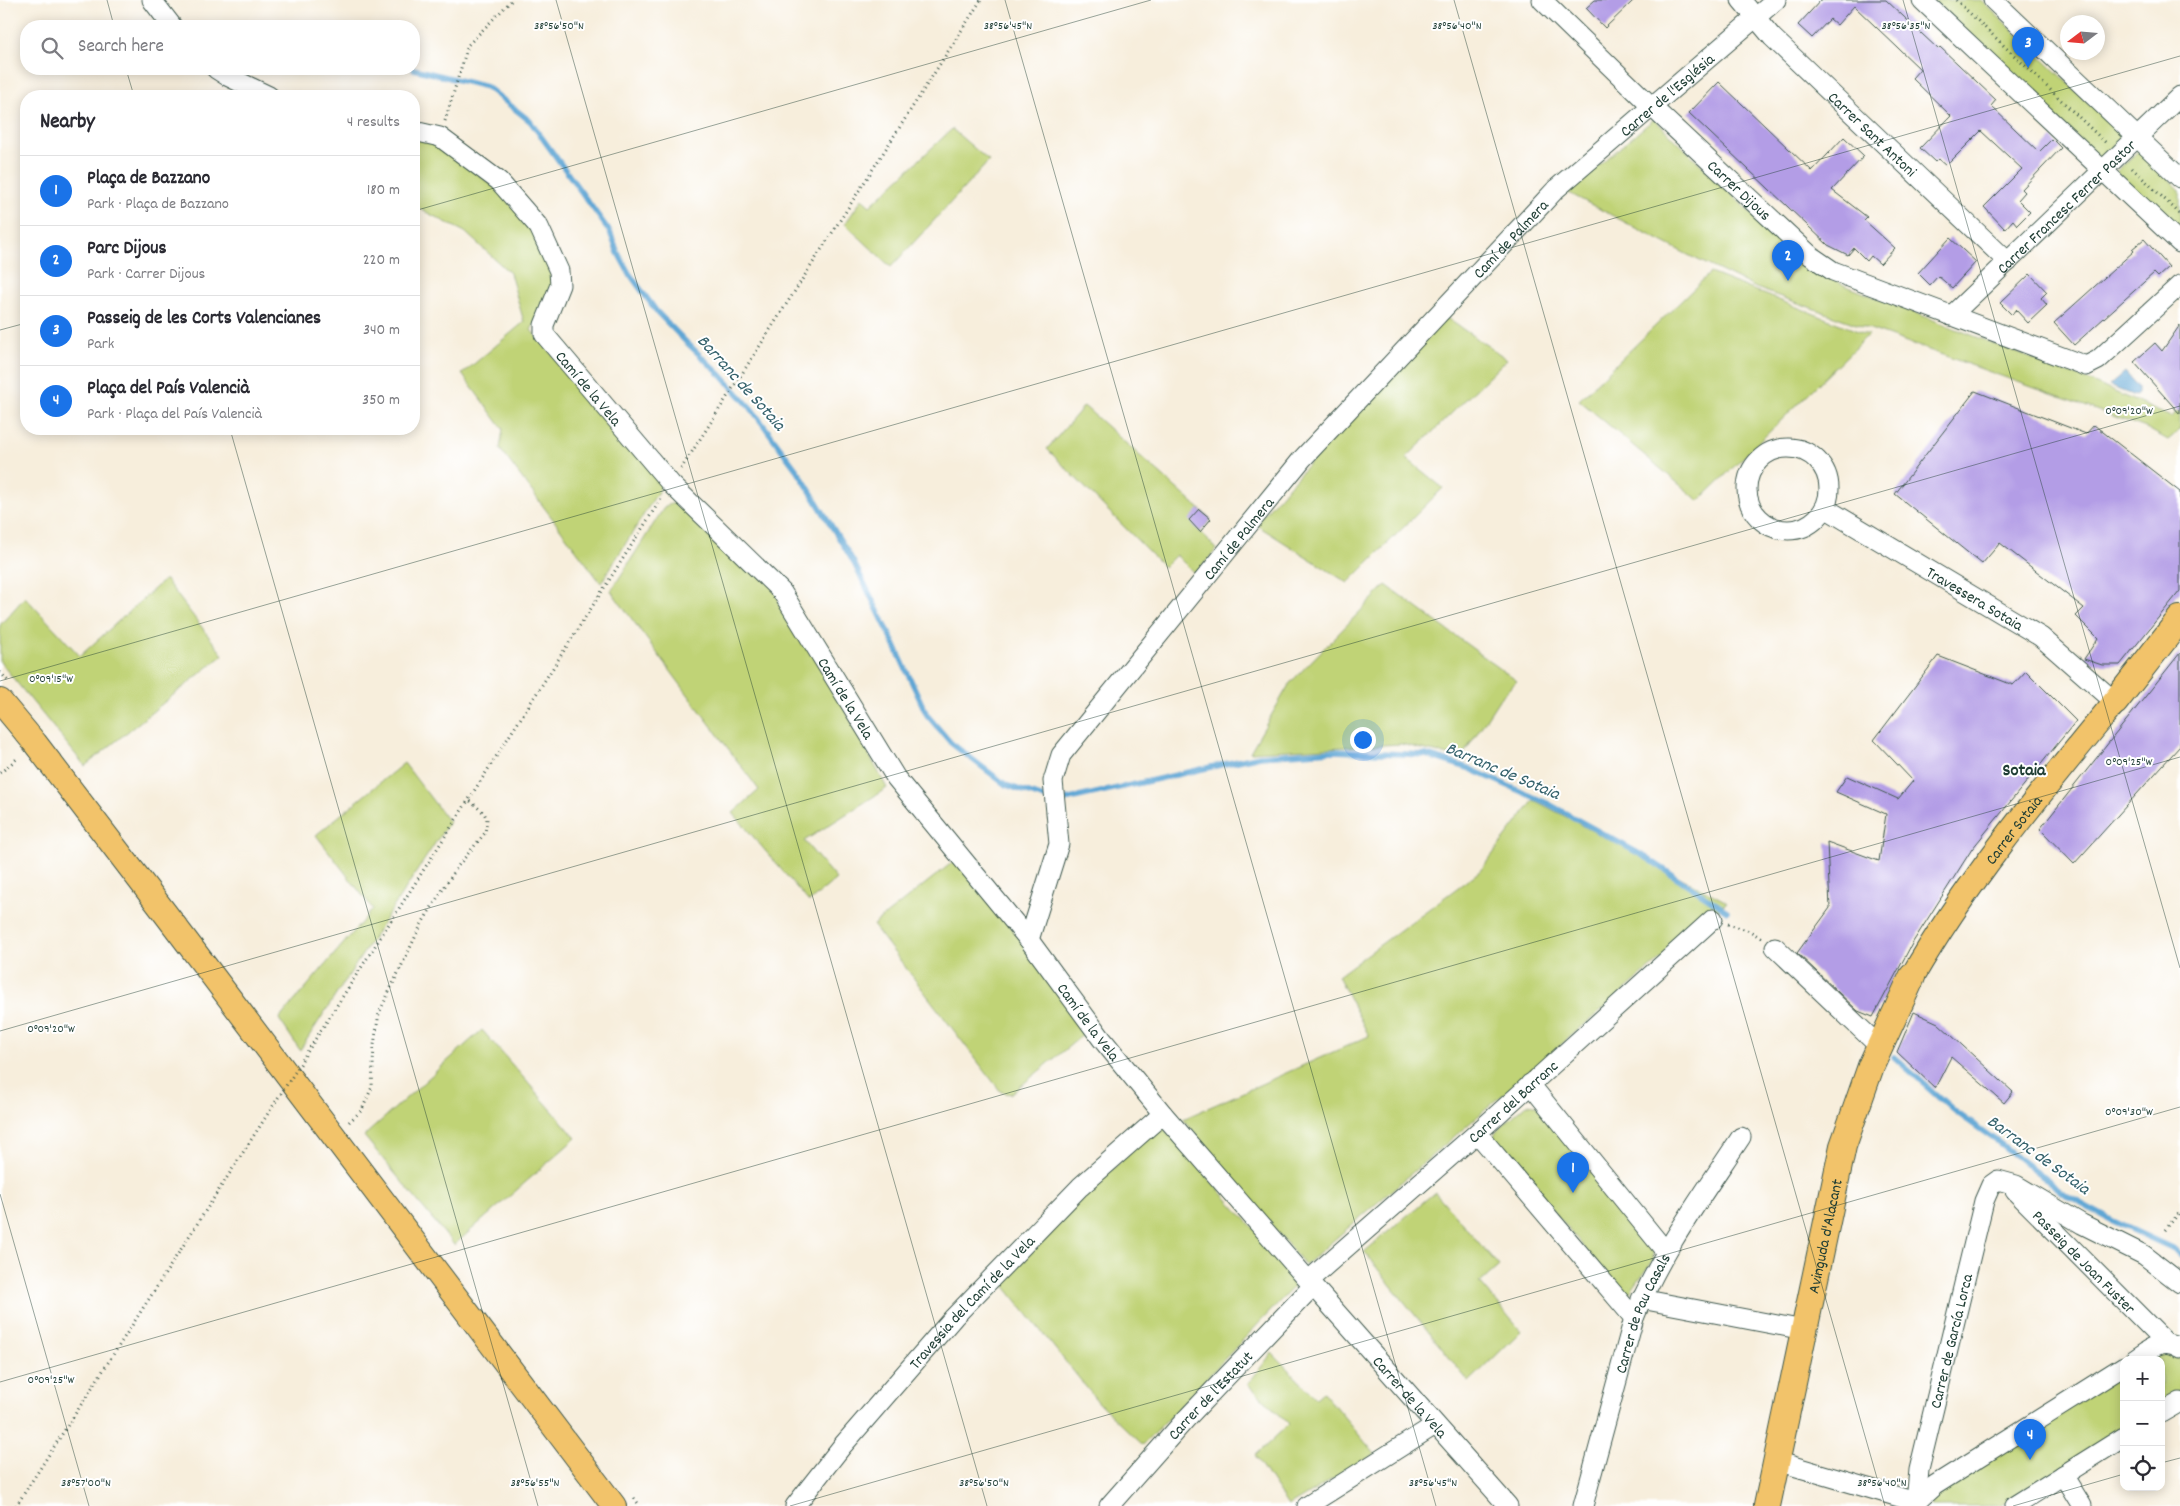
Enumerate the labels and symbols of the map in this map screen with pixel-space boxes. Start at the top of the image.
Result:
north arrow [2060,15,2105,60]
text: 38°56'50"N [534,18,584,35]
text: 38°56'45"N [984,18,1032,35]
text: 38°56'40"N [1432,18,1482,35]
text: 38°56'35"N [1882,18,1931,35]
pin: 3 [2012,27,2044,68]
street label: Carrer de l'Església [1616,49,1721,143]
street label: Carrer Sant Antoni [1822,87,1921,183]
street label: Carrer Francesc Ferrer Pastor [1993,135,2142,280]
street label: Carrer Dijous [1701,155,1776,227]
street label: Camí de Palmera [1469,195,1555,285]
pin: 2 [1772,240,1804,281]
water label: Barranc de Sotaia [690,330,791,438]
street label: Camí de la Vela [549,347,626,432]
text: 0°09'20"W [2105,403,2153,420]
street label: Camí de Palmera [1199,493,1281,586]
street label: Travessera Sotaia [1921,562,2027,638]
street label: Camí de la Vela [811,654,879,745]
text: 0°09'15"W [29,671,73,688]
your location [1350,727,1376,753]
water label: Barranc de Sotaia [1441,737,1564,808]
text: 0°09'25"W [2106,754,2152,771]
district label: Sotaia [2003,759,2046,784]
street label: Carrer Sotaia [1981,791,2049,870]
street label: Camí de la Vela [1050,979,1125,1067]
text: 0°09'20"W [27,1021,75,1038]
street label: Carrer del Barranc [1464,1056,1564,1150]
text: 0°09'30"W [2105,1104,2153,1121]
water label: Barranc de Sotaia [1981,1110,2095,1203]
pin: 1 [1557,1152,1589,1193]
street label: Avinguda d'Alacant [1803,1177,1850,1296]
street label: Passeig de Joan Fuster [2026,1206,2140,1320]
street label: Travessia del Camí de la Vela [905,1231,1041,1375]
street label: Carrer de Pau Casals [1610,1250,1678,1376]
street label: Carrer de García Lorca [1925,1271,1980,1411]
street label: Carrer de l'Estatut [1163,1347,1259,1446]
street label: Carrer de la Vela [1366,1352,1452,1444]
text: 0°09'25"W [28,1372,74,1389]
pin: 4 [2014,1419,2046,1460]
text: 38°57'00"N [61,1475,111,1492]
text: 38°56'55"N [510,1475,560,1492]
text: 38°56'50"N [959,1475,1009,1492]
text: 38°56'45"N [1409,1475,1457,1492]
text: 38°56'40"N [1857,1475,1907,1492]

